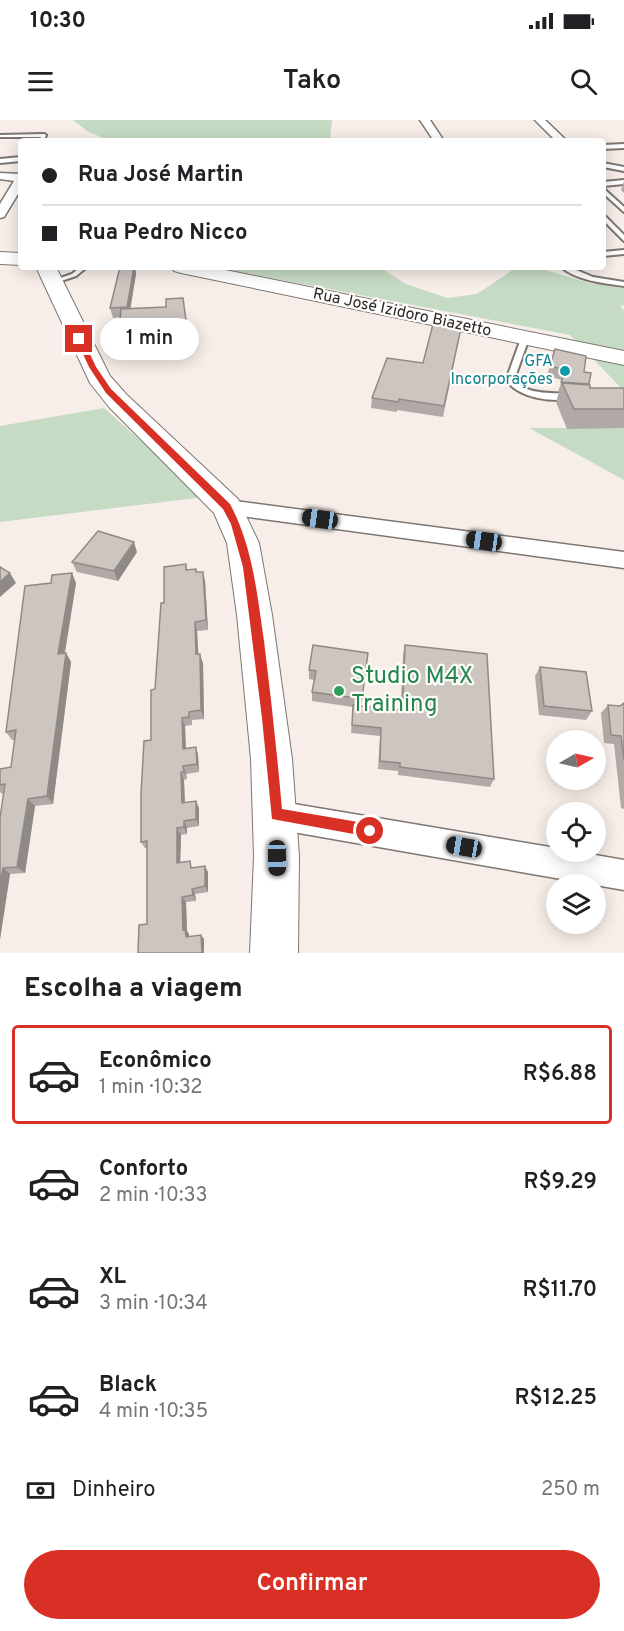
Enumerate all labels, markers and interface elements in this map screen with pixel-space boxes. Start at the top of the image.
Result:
text: 10:30 [30,8,86,35]
text: Tako [283,64,341,98]
icon: menu [24,65,57,98]
icon: search [567,65,600,98]
text: Rua José Martin [78,162,243,189]
text: Rua Pedro Nicco [78,220,248,247]
street label: Rua José Izidoro Biazetto [311,284,493,342]
callout: 1 min [100,318,199,360]
route end [65,325,92,352]
text: 1 min [126,326,173,352]
place label: GFA Incorporações [451,352,553,390]
marker: GFA Incorporações [558,364,572,378]
car [301,508,339,530]
car [465,530,503,552]
place label: Studio M4X Training [351,662,473,720]
marker: Studio M4X Training [332,684,346,698]
north arrow [546,730,606,790]
map controls [546,730,606,934]
button: locate [546,802,606,862]
route start [356,817,383,844]
car [445,835,483,859]
car [268,840,286,876]
button: layers [546,874,606,934]
text: Escolha a viagem [24,972,243,1006]
icon: car [27,1048,81,1102]
text: Econômico [99,1048,212,1075]
text: R$6.88 [523,1061,597,1088]
text: 1 min · 10:32 [99,1075,203,1101]
icon: car [27,1156,81,1210]
text: Conforto [99,1156,188,1183]
text: R$9.29 [523,1169,597,1196]
text: 2 min · 10:33 [99,1183,208,1209]
icon: car [27,1264,81,1318]
text: XL [99,1264,126,1291]
text: R$11.70 [523,1277,597,1304]
text: 3 min · 10:34 [99,1291,208,1317]
icon: car [27,1372,81,1426]
text: Black [99,1372,157,1399]
text: R$12.25 [515,1385,597,1412]
text: 4 min · 10:35 [99,1399,208,1425]
icon: cash [24,1474,57,1507]
text: Dinheiro [72,1477,155,1504]
text: 250 m [541,1477,600,1503]
button: Confirmar [24,1550,600,1619]

